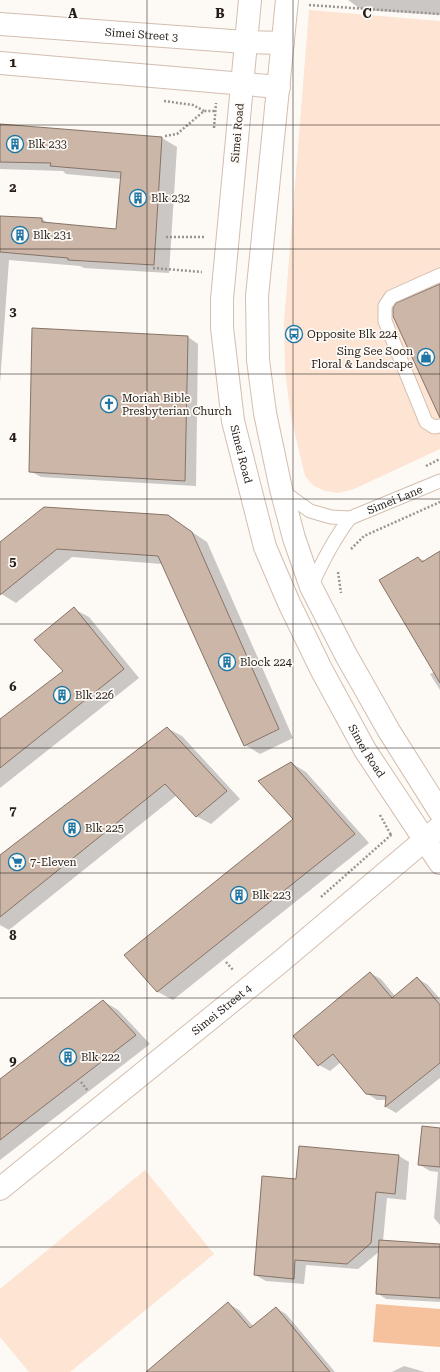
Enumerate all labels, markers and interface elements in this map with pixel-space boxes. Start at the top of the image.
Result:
text: A [68,6,78,21]
text: B [215,6,225,21]
text: C [362,6,372,21]
street label: Simei Street 3 [105,26,179,44]
text: 1 [9,55,17,70]
street label: Simei Road [228,103,247,163]
building icon: Blk 233 [5,134,25,154]
place label: Blk 233 [28,138,67,151]
text: 2 [9,180,17,195]
building icon: Blk 232 [128,188,148,208]
place label: Blk 232 [151,192,190,205]
building icon: Blk 231 [10,225,30,245]
place label: Blk 231 [33,229,72,242]
text: 3 [9,304,17,319]
bus stop icon: Opposite Blk 224 [284,324,304,344]
place label: Opposite Blk 224 [307,328,398,341]
place label: Sing See Soon Floral & Landscape [311,345,413,371]
shop icon: Sing See Soon Floral & Landscape [416,347,436,367]
place label: Moriah Bible Presbyterian Church [122,392,232,418]
church icon: Moriah Bible Presbyterian Church [99,394,119,414]
street label: Simei Road [227,424,255,485]
text: 4 [9,429,17,444]
street label: Simei Lane [365,483,425,517]
text: 5 [9,554,17,569]
building icon: Block 224 [217,652,237,672]
place label: Block 224 [240,656,293,669]
text: 6 [9,679,17,694]
building icon: Blk 226 [52,685,72,705]
place label: Blk 226 [75,689,114,702]
street label: Simei Road [345,722,387,780]
text: 7 [9,803,17,818]
building icon: Blk 225 [62,818,82,838]
place label: Blk 225 [85,822,124,835]
supermarket icon: 7-Eleven [7,852,27,872]
place label: 7-Eleven [30,856,77,869]
building icon: Blk 223 [229,885,249,905]
place label: Blk 223 [252,889,291,902]
text: 8 [9,928,17,943]
street label: Simei Street 4 [189,981,255,1038]
building icon: Blk 222 [58,1047,78,1067]
place label: Blk 222 [81,1051,120,1064]
text: 9 [9,1053,17,1068]

